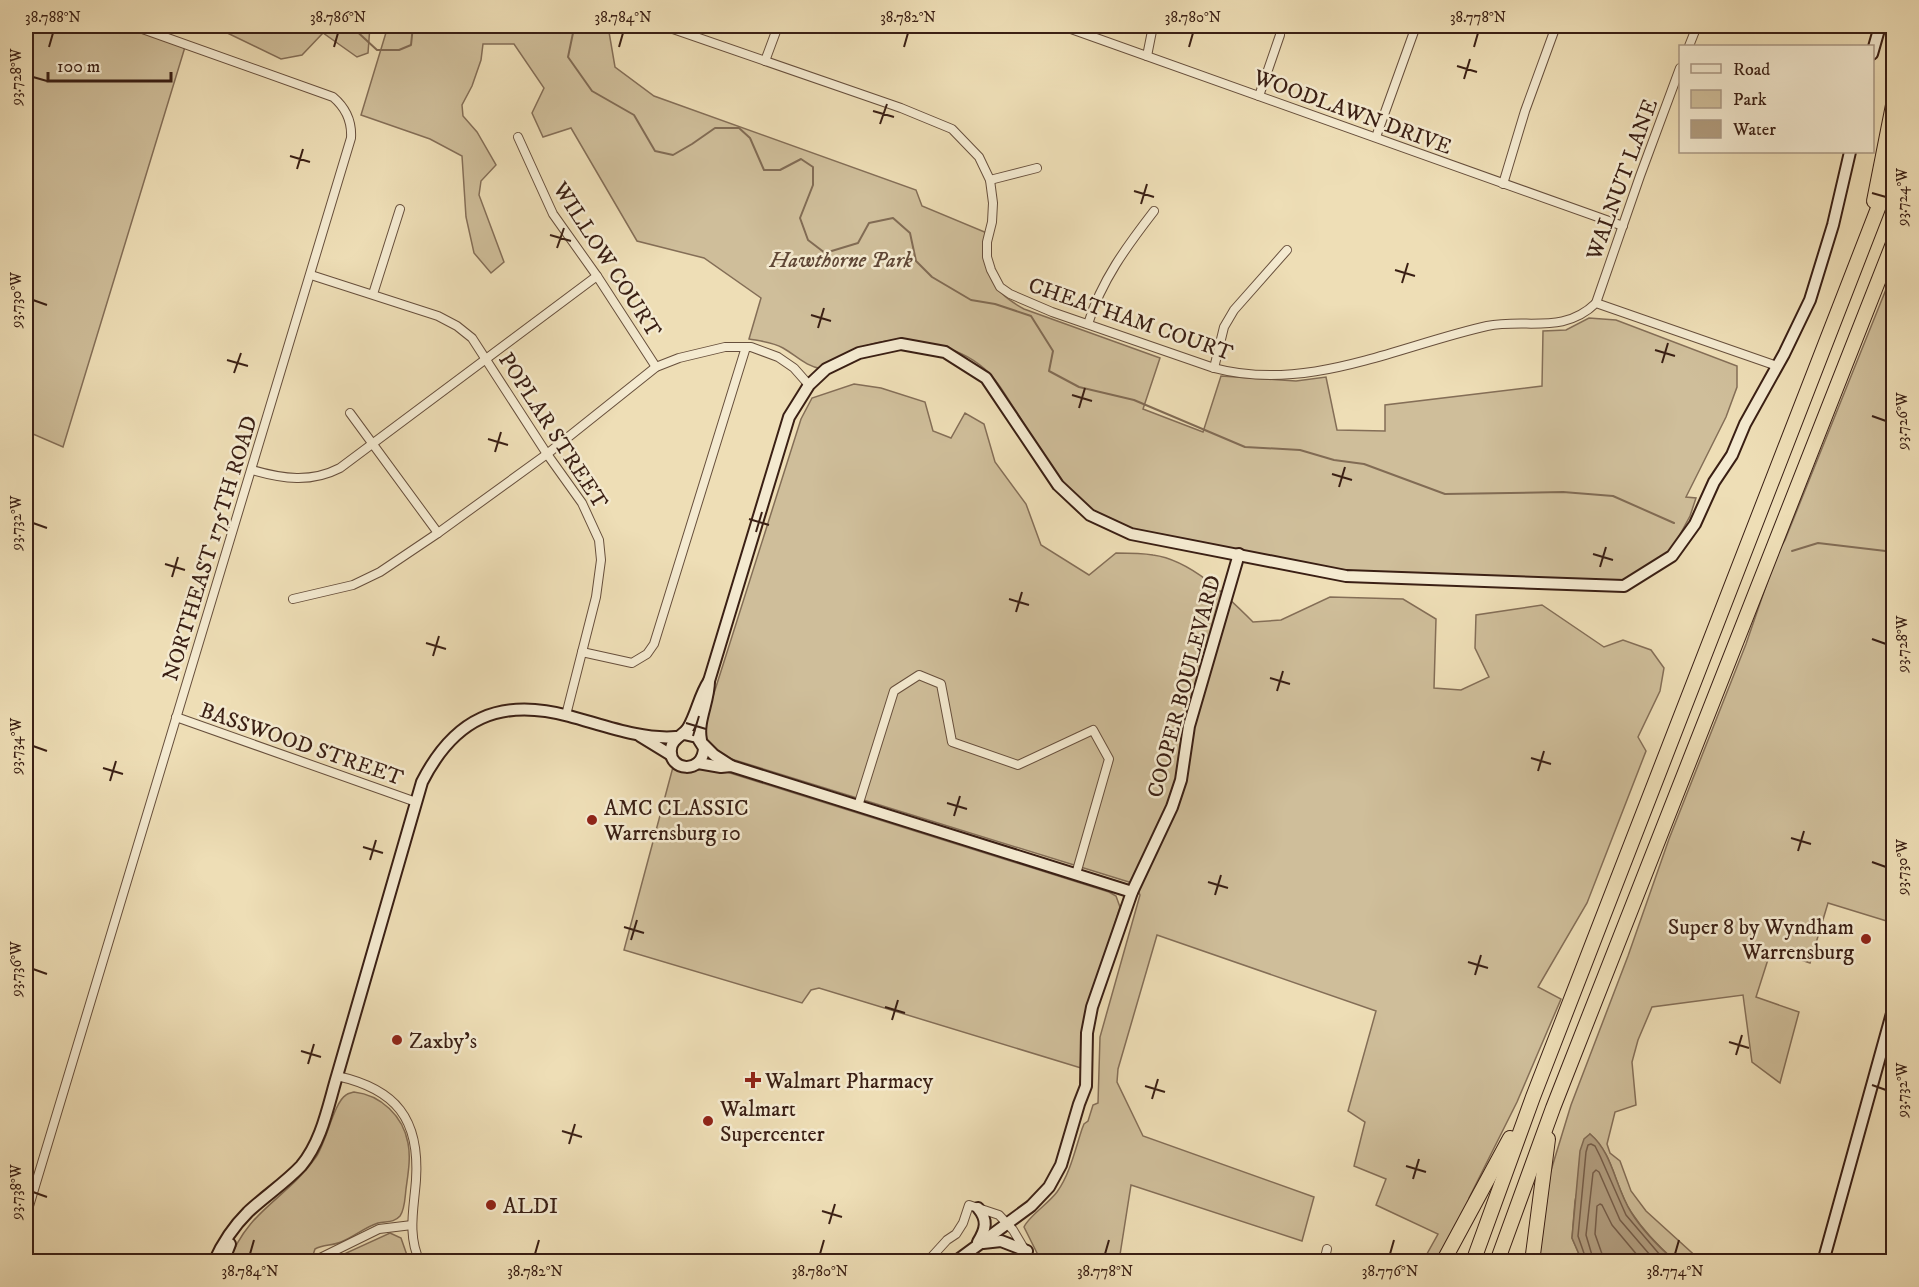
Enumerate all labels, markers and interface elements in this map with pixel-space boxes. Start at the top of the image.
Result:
text: 38.788°N [25,8,81,27]
text: 38.786°N [310,8,366,27]
text: 38.784°N [595,8,651,27]
text: 38.782°N [880,8,936,27]
text: 38.780°N [1165,8,1221,27]
text: 38.778°N [1450,8,1506,27]
scale bar [48,45,171,83]
legend [1679,45,1874,153]
text: 93.728°W [7,48,26,107]
text: 100 m [57,56,100,78]
text: Road [1733,59,1770,81]
street label: WOODLAWN DRIVE [1249,64,1455,161]
text: Park [1733,89,1767,111]
street label: WALNUT LANE [1580,95,1664,265]
text: Water [1732,119,1776,141]
text: 93.724°W [1893,168,1912,227]
street label: WILLOW COURT [546,176,667,343]
park label: Hawthorne Park [768,247,914,274]
text: 93.730°W [7,272,26,329]
street label: CHEATHAM COURT [1025,272,1237,367]
street label: POPLAR STREET [492,348,614,514]
text: 93.726°W [1893,392,1912,451]
street label: NORTHEAST 175TH ROAD [157,412,264,684]
text: 93.732°W [7,495,26,552]
street label: COOPER BOULEVARD [1142,572,1227,801]
text: 93.728°W [1893,615,1912,674]
street label: BASSWOOD STREET [196,697,407,792]
text: 93.734°W [7,718,26,775]
place label: AMC CLASSIC Warrensburg 10 [603,795,749,847]
marker: AMC CLASSIC Warrensburg 10 [585,813,599,827]
text: 93.730°W [1893,839,1912,896]
place label: Super 8 by Wyndham Warrensburg [1668,914,1854,966]
marker: Super 8 by Wyndham Warrensburg [1859,932,1873,946]
text: 93.736°W [7,941,26,998]
place label: Zaxby's [409,1028,477,1055]
marker: Zaxby's [390,1033,404,1047]
text: 93.732°W [1893,1062,1912,1119]
place label: Walmart Pharmacy [764,1068,934,1095]
marker: Walmart Pharmacy [746,1073,760,1087]
place label: Walmart Supercenter [719,1096,826,1148]
marker: Walmart Supercenter [701,1114,715,1128]
text: 93.738°W [7,1164,26,1221]
place label: ALDI [503,1193,558,1220]
marker: ALDI [484,1198,498,1212]
text: 38.784°N [222,1262,278,1281]
text: 38.782°N [507,1262,563,1281]
text: 38.780°N [792,1262,848,1281]
text: 38.778°N [1077,1262,1133,1281]
text: 38.776°N [1362,1262,1418,1281]
text: 38.774°N [1646,1262,1704,1281]

